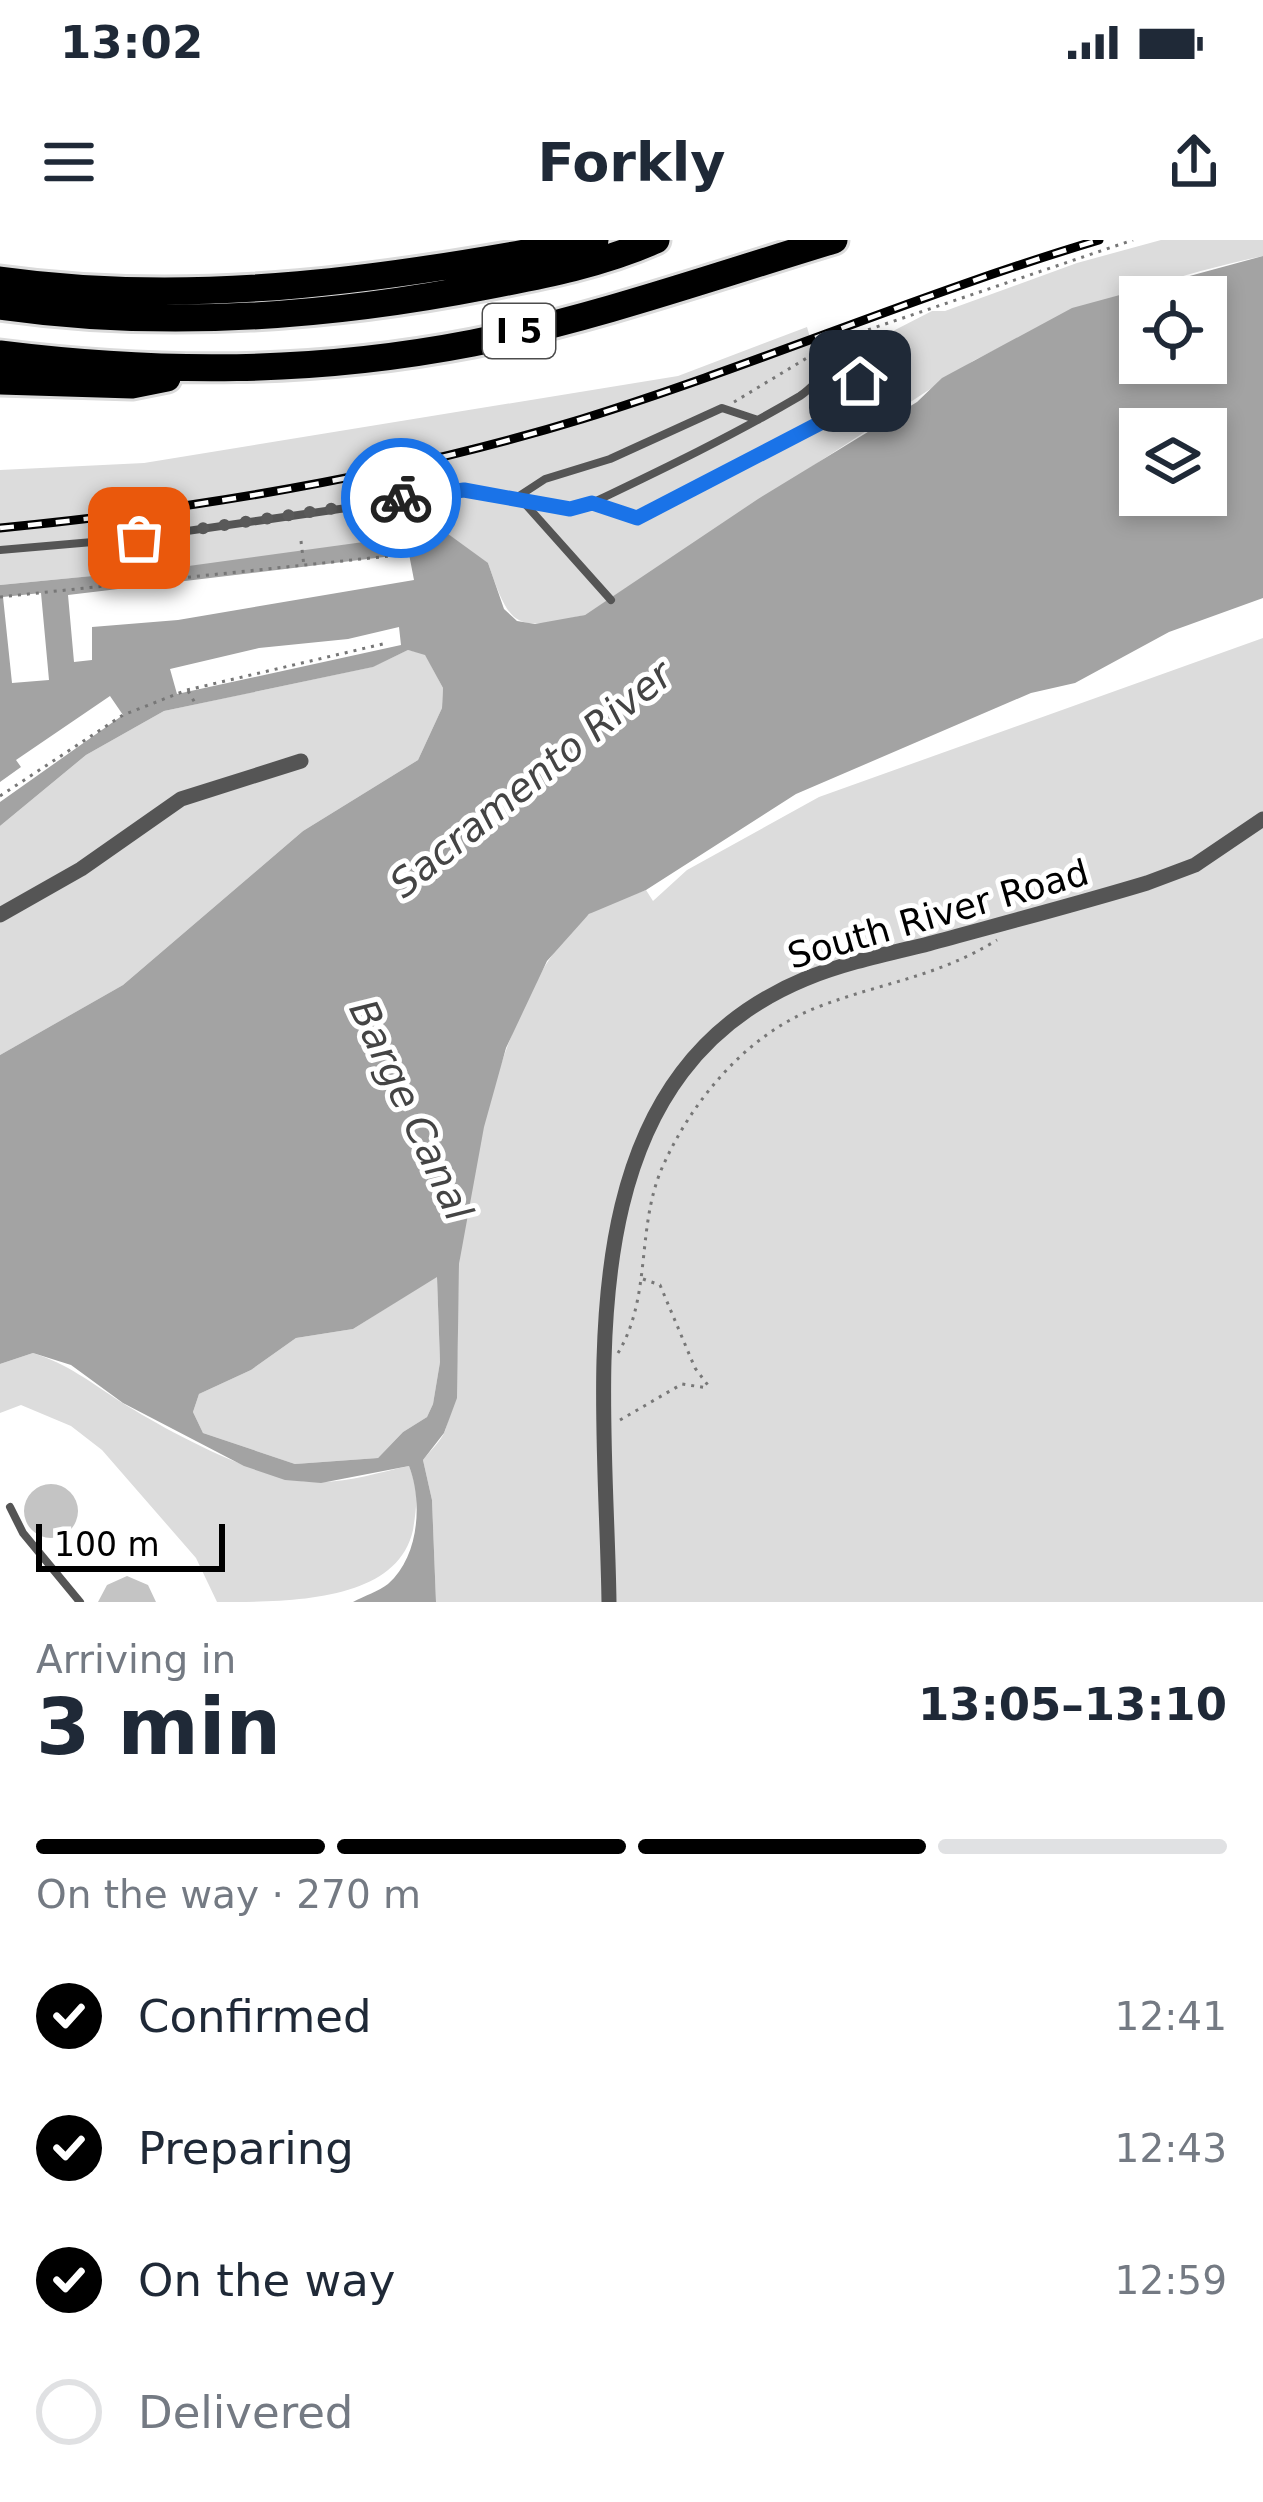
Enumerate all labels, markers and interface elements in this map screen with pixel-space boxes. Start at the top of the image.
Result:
text: 13:02 [60,16,203,69]
icon: menu [36,129,102,195]
icon: share [1161,129,1227,195]
text: Forkly [537,131,726,194]
map controls [1119,276,1227,516]
button: locate [1119,276,1227,384]
road number: I 5 [483,304,555,358]
pin [809,330,911,432]
icon: home [827,348,893,414]
button: layers [1119,408,1227,516]
courier [341,438,461,558]
icon: bike [368,465,434,531]
pin [88,487,190,589]
icon: bag [106,505,172,571]
water label: Sacramento River [381,650,683,906]
street label: South River Road [783,851,1093,977]
water label: Barge Canal [340,992,482,1228]
scale bar [36,1518,225,1571]
text: 100 m [54,1525,160,1564]
text: Arriving in [36,1637,236,1682]
text: 13:05–13:10 [918,1678,1227,1731]
text: 3 min [36,1682,281,1772]
text: On the way · 270 m [36,1872,421,1917]
icon: check [36,1983,102,2049]
text: Confirmed [138,1990,372,2043]
text: 12:41 [1115,1994,1227,2039]
icon: check [36,2115,102,2181]
text: Preparing [138,2122,354,2175]
text: 12:43 [1115,2126,1227,2171]
icon: check [36,2247,102,2313]
text: On the way [138,2254,395,2307]
text: 12:59 [1115,2258,1227,2303]
text: Delivered [138,2386,353,2439]

